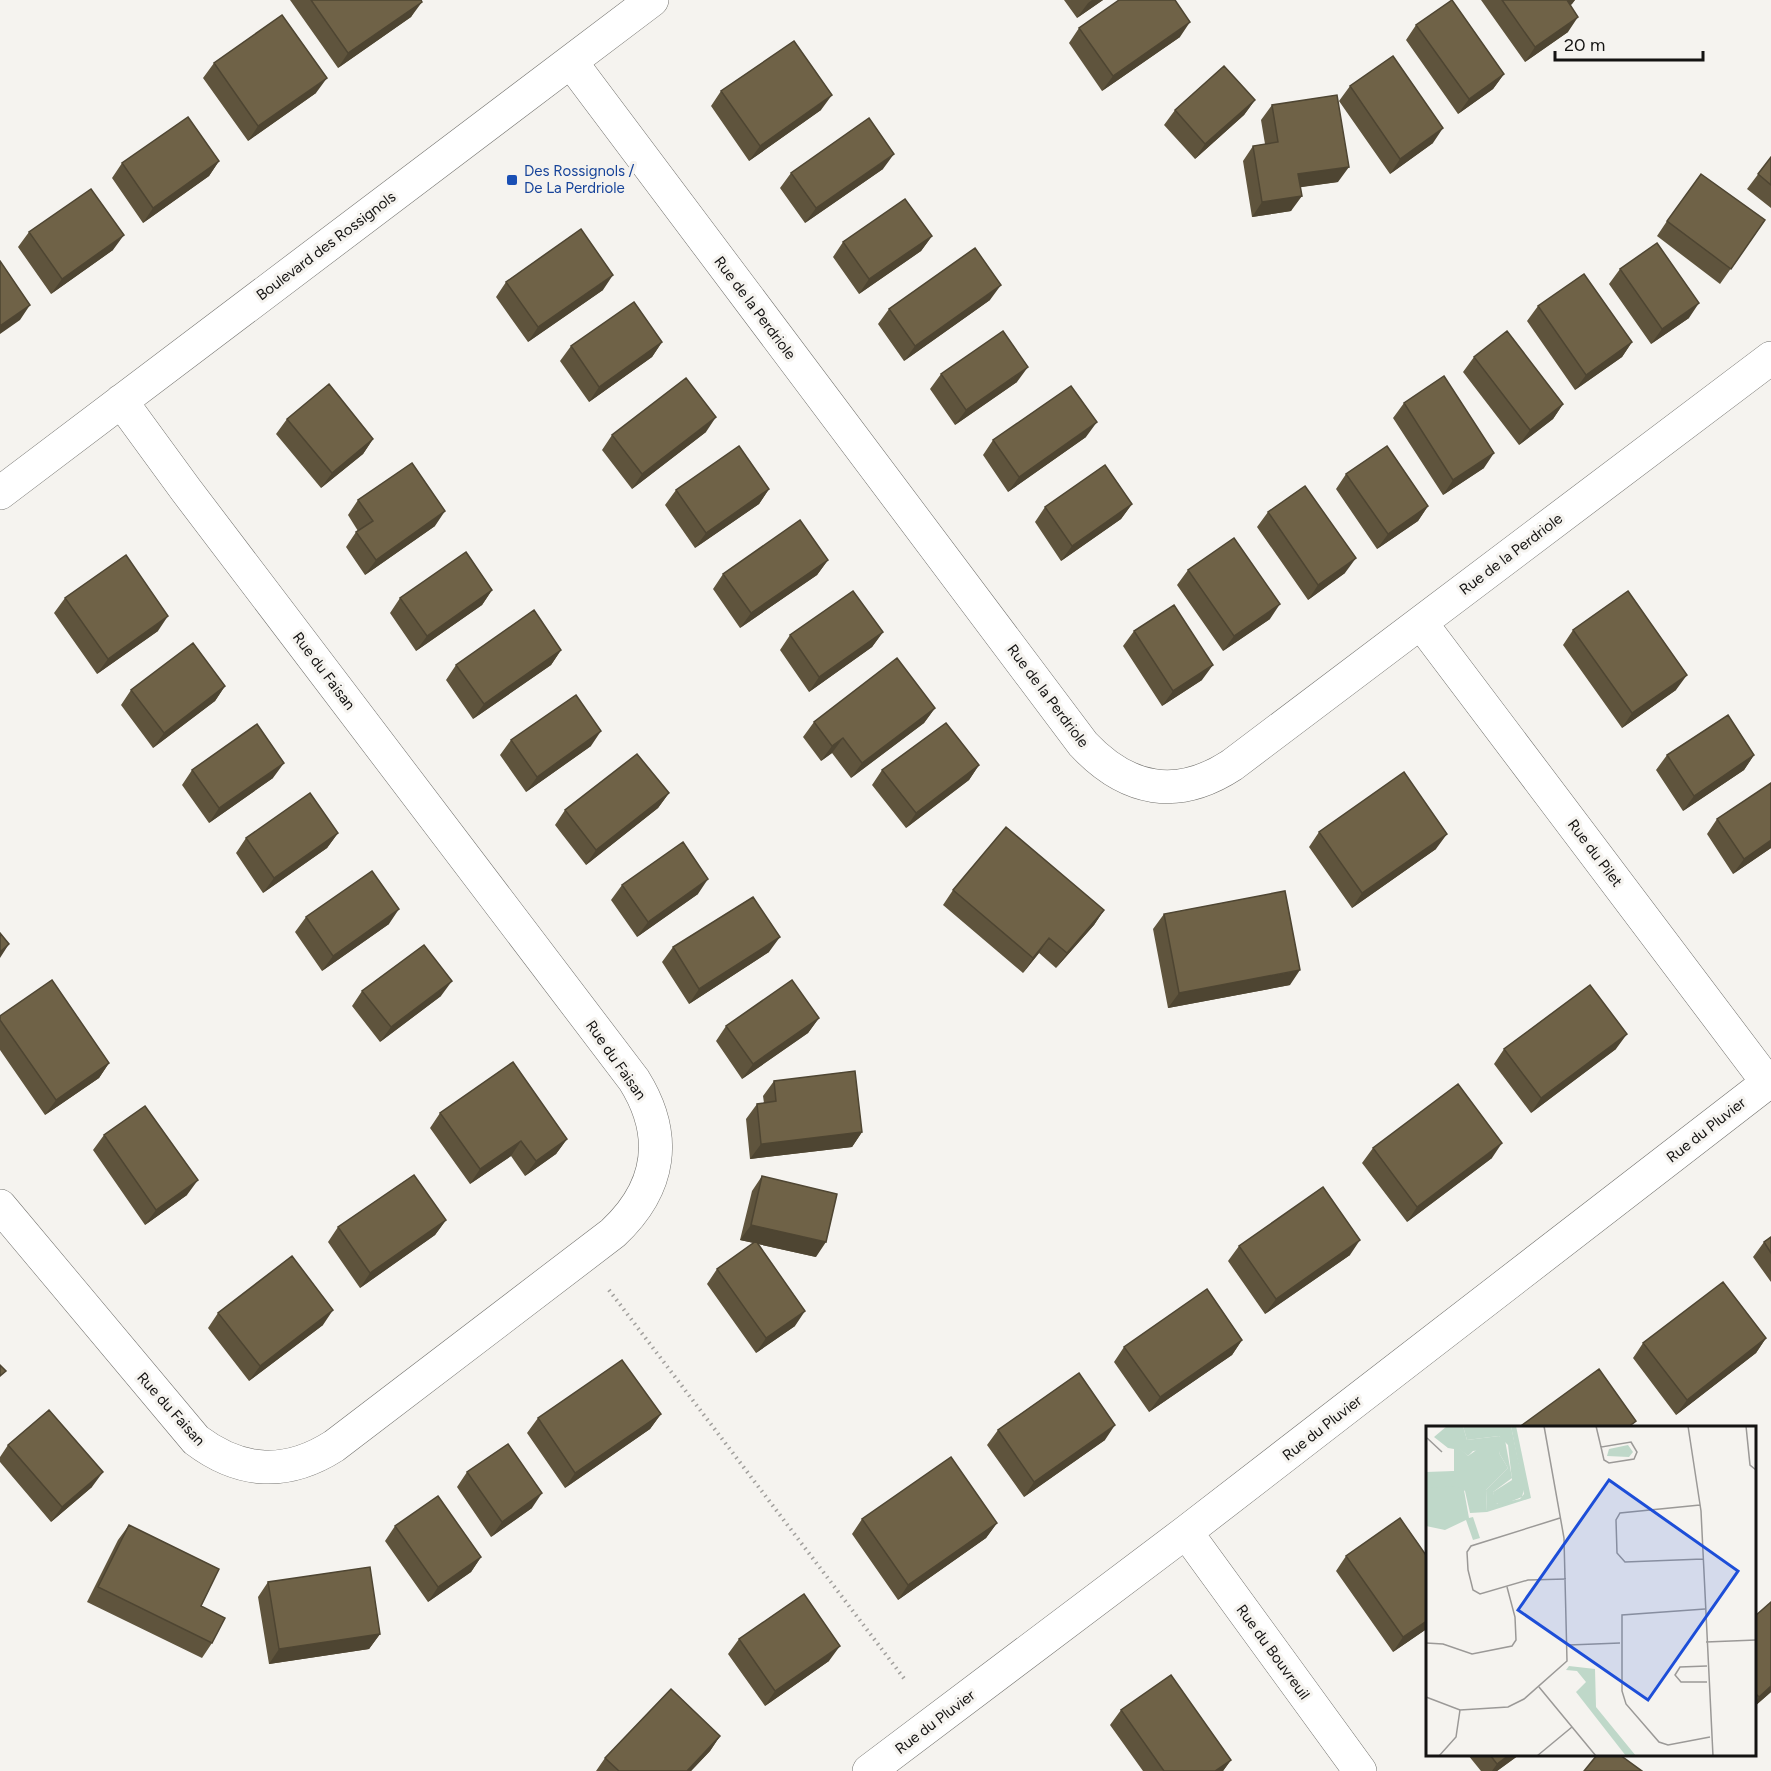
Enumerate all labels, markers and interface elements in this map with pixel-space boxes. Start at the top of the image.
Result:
scale bar [1555,24,1704,62]
text: 20 m [1564,34,1605,56]
place label: Des Rossignols / De La Perdriole [524,162,635,197]
marker: Des Rossignols / De La Perdriole [505,173,519,187]
street label: Boulevard des Rossignols [253,188,399,304]
street label: Rue de la Perdriole [710,253,800,363]
street label: Rue de la Perdriole [1456,509,1566,599]
street label: Rue du Faisan [289,629,359,713]
street label: Rue de la Perdriole [1003,641,1093,751]
street label: Rue du Pilet [1564,816,1626,891]
street label: Rue du Faisan [582,1017,650,1103]
street label: Rue du Pluvier [1663,1094,1749,1166]
street label: Rue du Faisan [133,1369,209,1449]
street label: Rue du Pluvier [1279,1392,1365,1464]
inset map [1426,1426,1756,1756]
street label: Rue du Bouvreuil [1233,1601,1313,1703]
street label: Rue du Pluvier [891,1686,979,1758]

